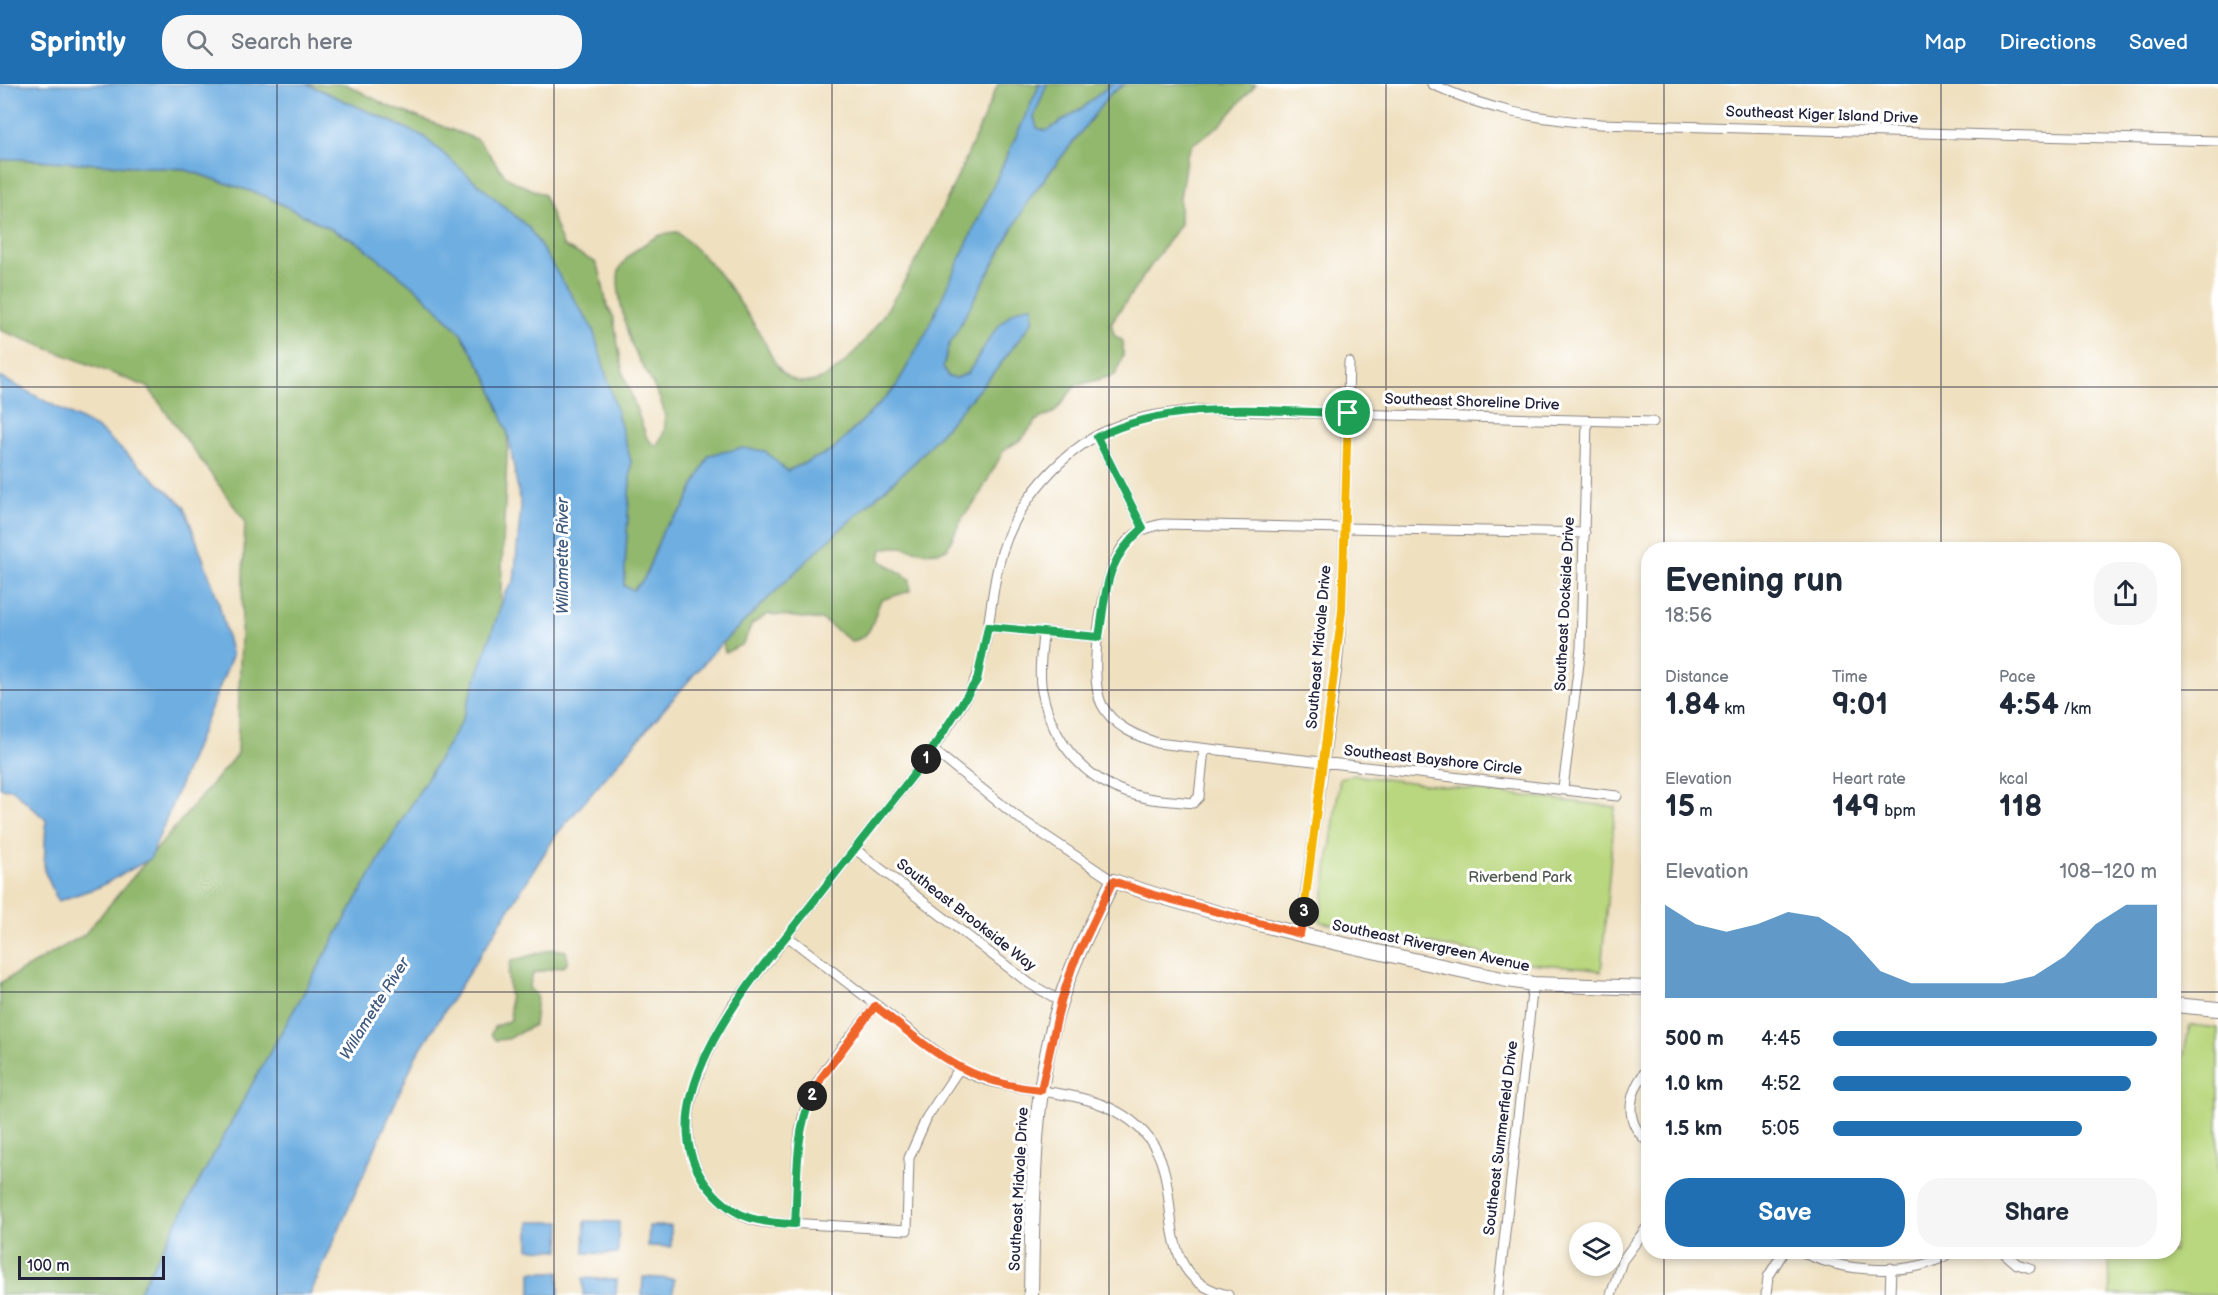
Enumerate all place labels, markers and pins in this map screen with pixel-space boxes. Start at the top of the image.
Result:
pin [1322,387,1373,438]
pin: 1 [911,744,941,774]
pin: 3 [1289,897,1319,927]
pin: 2 [797,1081,827,1111]

